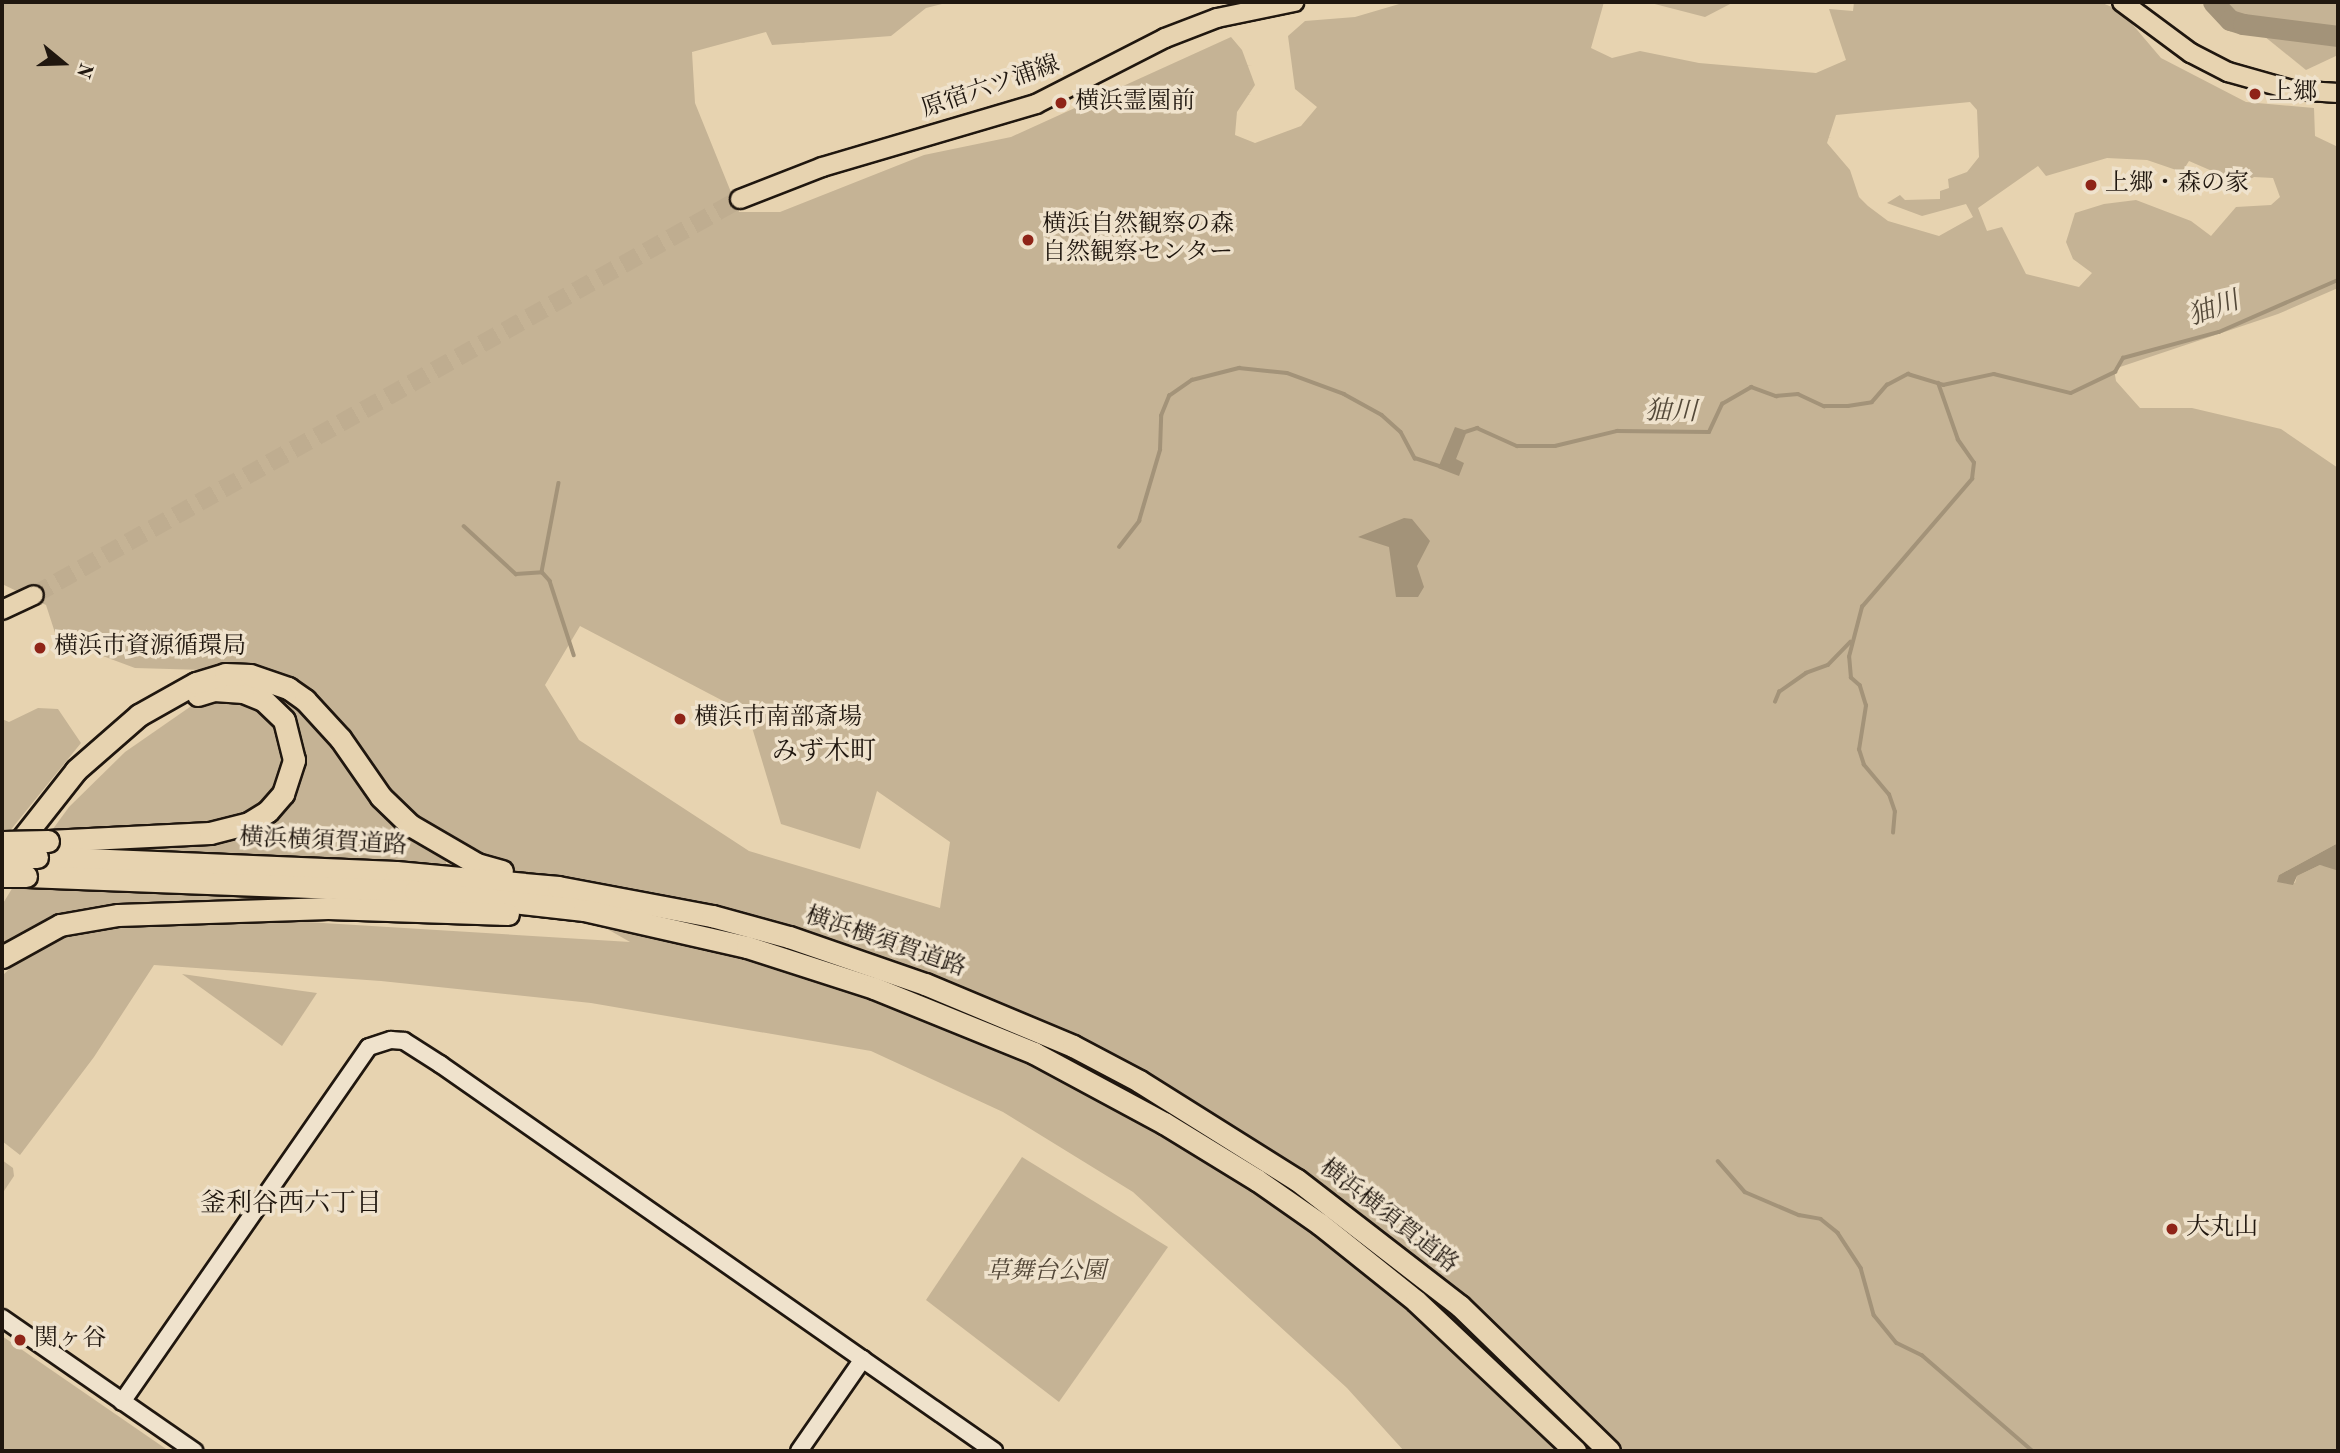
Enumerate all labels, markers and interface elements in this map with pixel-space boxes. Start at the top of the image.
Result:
north arrow [28,28,98,98]
street label: 原宿六ツ浦線 [918,51,1064,125]
text: N [72,60,95,80]
place label: 上郷 [2269,80,2317,108]
marker: 上郷 [2247,86,2263,102]
place label: 横浜霊園前 [1075,89,1195,117]
marker: 横浜霊園前 [1053,95,1069,111]
place label: 上郷・森の家 [2105,171,2249,199]
marker: 上郷・森の家 [2083,177,2099,193]
place label: 横浜自然観察の森 自然観察センター [1042,212,1234,268]
marker: 横浜自然観察の森 自然観察センター [1020,232,1036,248]
water label: 㹨川 [2184,286,2244,334]
water label: 㹨川 [1645,397,1697,429]
place label: 横浜市資源循環局 [54,634,246,662]
marker: 横浜市資源循環局 [32,640,48,656]
place label: 横浜市南部斎場 [694,705,862,733]
marker: 横浜市南部斎場 [672,711,688,727]
district label: みず木町 [772,737,876,769]
street label: 横浜横須賀道路 [238,824,408,862]
street label: 横浜横須賀道路 [801,902,969,984]
street label: 横浜横須賀道路 [1313,1154,1463,1280]
district label: 釜利谷西六丁目 [200,1189,382,1221]
place label: 大丸山 [2186,1215,2258,1243]
marker: 大丸山 [2164,1221,2180,1237]
park label: 草舞台公園 [986,1259,1106,1287]
place label: 関ヶ谷 [34,1326,106,1354]
marker: 関ヶ谷 [12,1332,28,1348]

